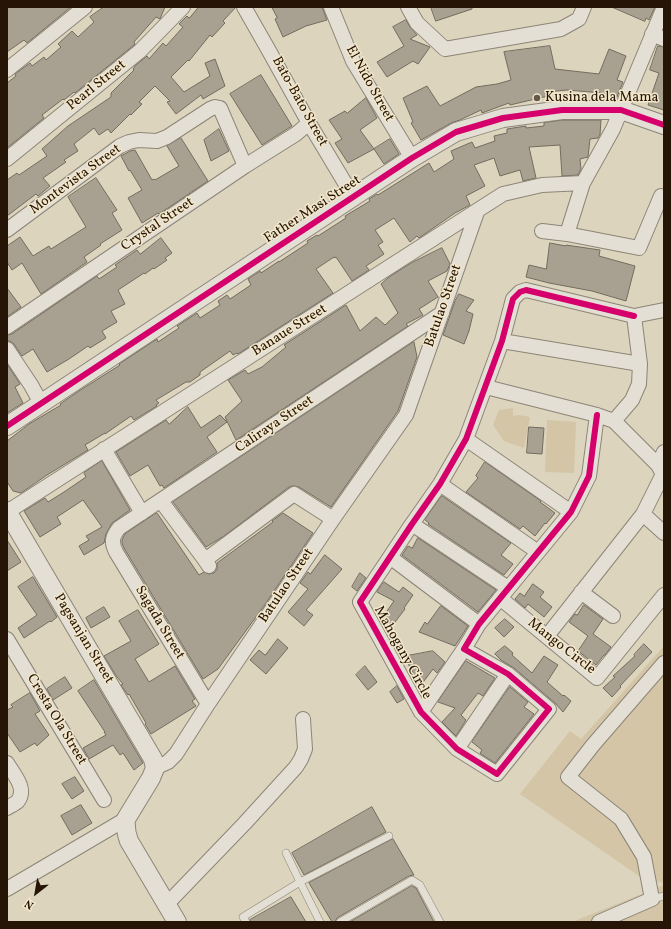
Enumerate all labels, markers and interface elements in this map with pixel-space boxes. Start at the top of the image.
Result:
street label: El Nido Street [341,43,397,125]
street label: Bato-Bato Street [267,54,331,150]
street label: Pearl Street [64,57,130,115]
place label: Kusina dela Mama [545,90,659,106]
marker: Kusina dela Mama [532,93,542,103]
street label: Montevista Street [27,141,125,219]
street label: Father Masi Street [261,172,365,248]
street label: Crystal Street [118,195,198,255]
street label: Batulao Street [422,262,466,350]
street label: Banaue Street [249,301,331,361]
street label: Caliraya Street [233,393,317,457]
street label: Batulao Street [256,545,318,627]
street label: Sagada Street [130,583,188,663]
street label: Pagsanjan Street [49,591,117,687]
street label: Mahogany Circle [369,603,435,703]
street label: Mango Circle [524,615,598,679]
street label: Cresta Ola Street [22,671,90,769]
north arrow [16,873,56,913]
text: N [22,895,37,912]

